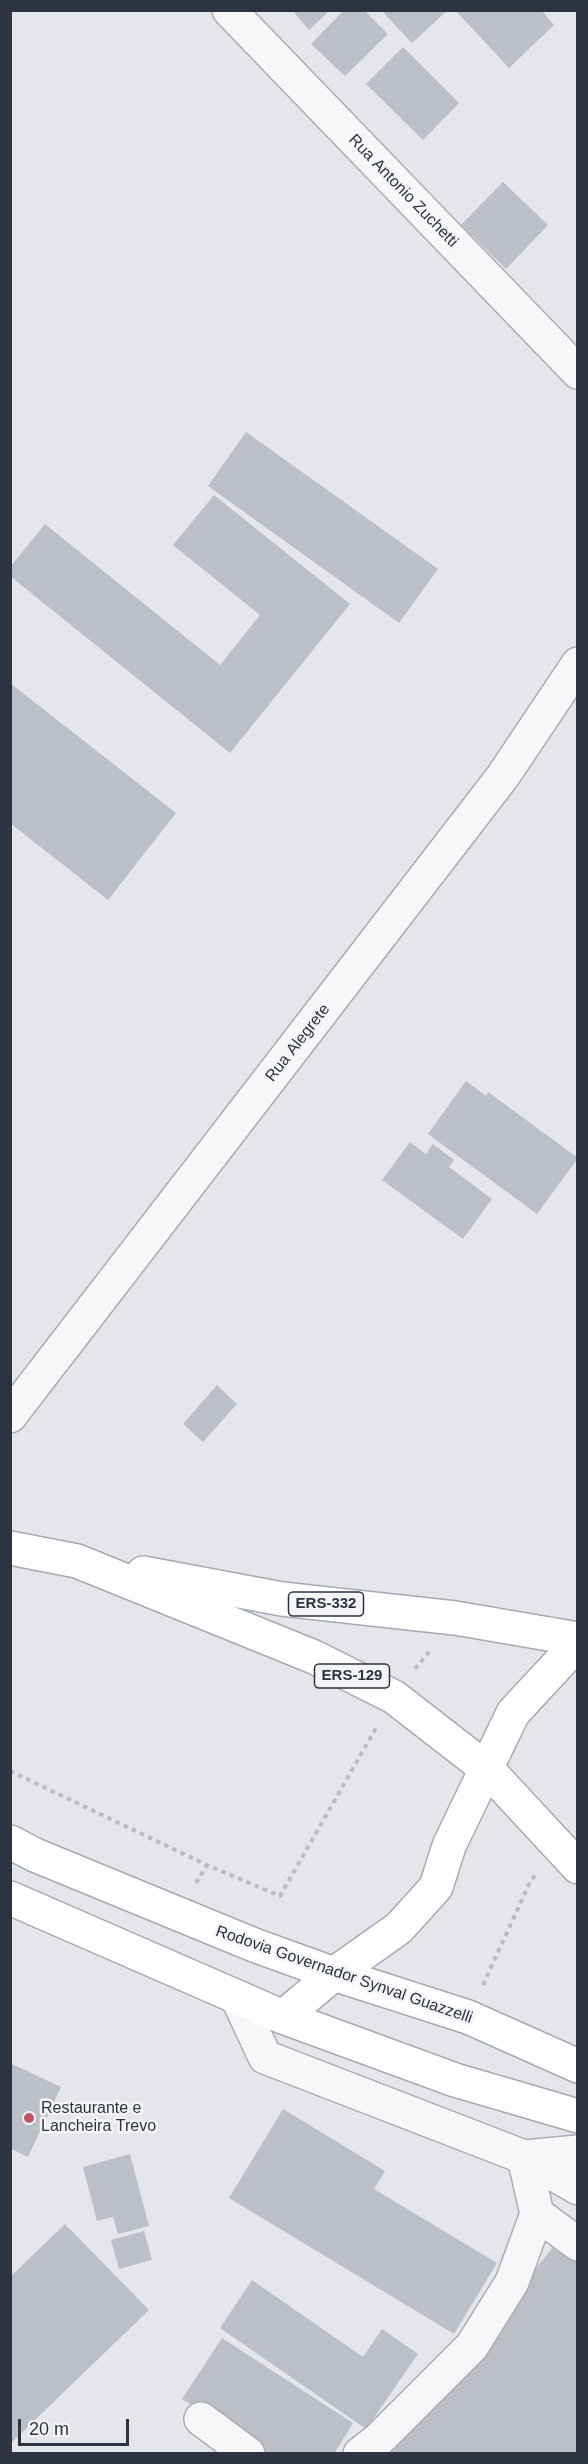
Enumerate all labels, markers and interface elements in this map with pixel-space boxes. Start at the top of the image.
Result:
street label: Rua Antonio Zuchetti [344,131,462,251]
street label: Rua Alegrete [262,1000,334,1086]
road number: ERS-332 [288,1592,364,1616]
road number: ERS-129 [314,1664,389,1688]
street label: Rodovia Governador Synval Guazzelli [213,1922,475,2028]
place label: Restaurante e Lancheira Trevo [41,2099,156,2137]
marker: Restaurante e Lancheira Trevo [22,2111,36,2125]
scale bar [21,2407,132,2445]
text: 20 m [29,2419,69,2439]

